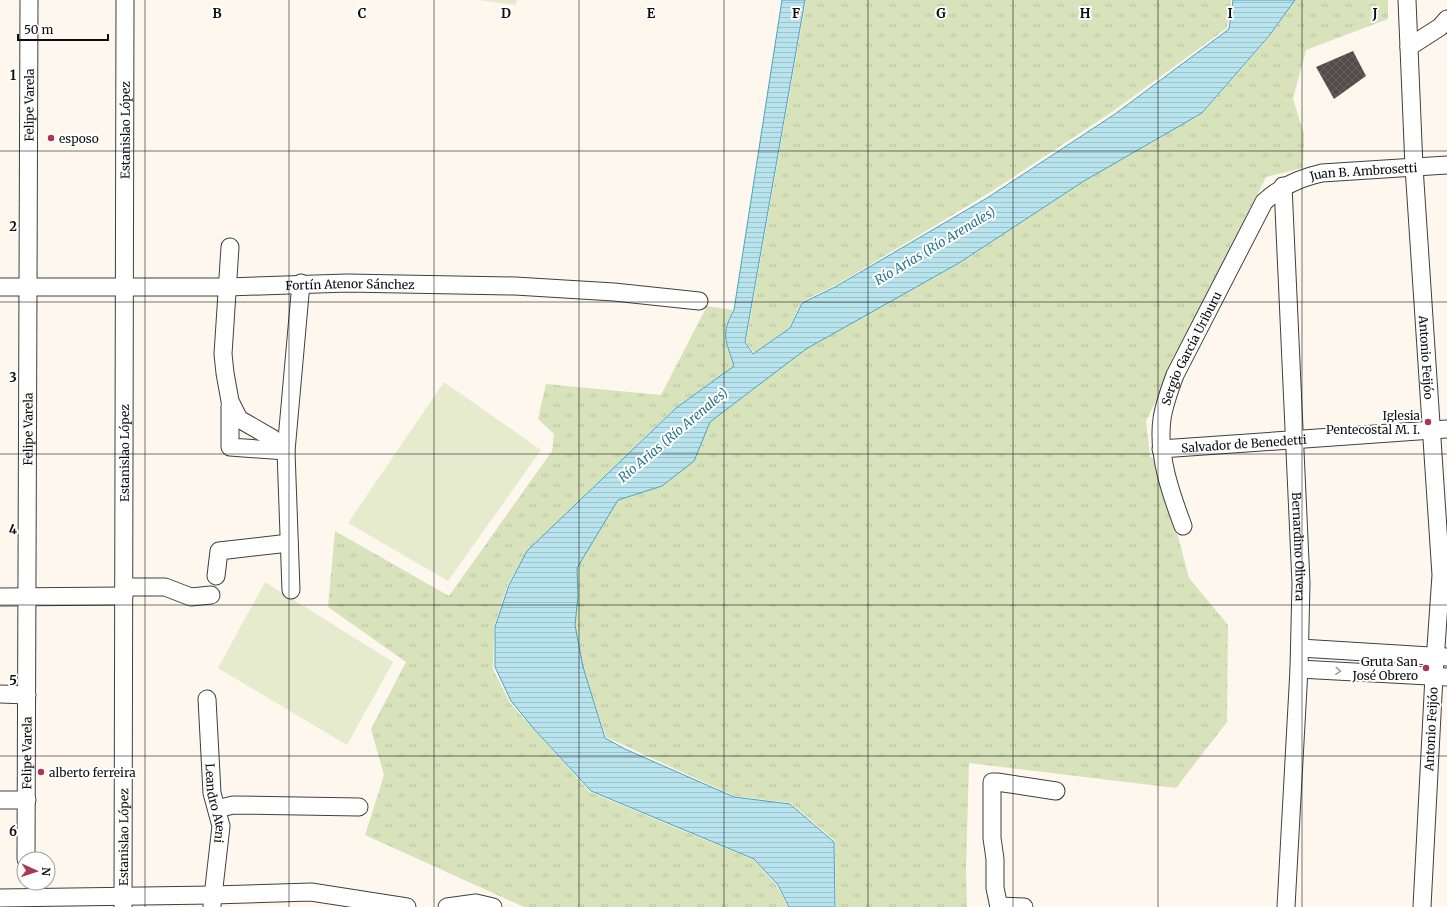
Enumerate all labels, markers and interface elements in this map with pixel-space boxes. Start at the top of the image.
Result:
text: B [212,5,222,22]
text: C [358,5,367,22]
text: D [501,5,511,22]
text: E [647,5,656,22]
text: F [792,5,800,22]
text: G [936,5,946,22]
text: H [1080,5,1091,22]
text: I [1227,5,1233,22]
text: J [1371,5,1378,22]
scale bar [18,16,108,42]
text: 50 m [24,22,53,37]
text: 1 [10,67,16,84]
street label: Felipe Varela [21,68,36,141]
street label: Estanislao López [117,81,132,179]
place label: esposo [59,131,99,146]
marker: esposo [46,133,56,143]
street label: Juan B. Ambrosetti [1307,159,1418,184]
water label: Río Arias (Río Arenales) [871,203,999,289]
text: 2 [9,218,17,235]
street label: Fortín Atenor Sánchez [285,275,415,293]
street label: Sergio García Uriburu [1158,288,1225,407]
street label: Antonio Feijóo [1416,314,1437,400]
text: 3 [9,369,17,386]
water label: Río Arias (Río Arenales) [615,384,731,486]
street label: Felipe Varela [20,392,35,465]
street label: Estanislao López [116,404,132,502]
place label: Iglesia Pentecostal M. I. [1326,408,1421,437]
marker: Iglesia Pentecostal M. I. [1423,417,1433,427]
street label: Salvador de Benedetti [1181,431,1307,455]
street label: Bernardino Olivera [1289,492,1309,602]
text: 4 [9,521,18,538]
place label: Gruta San José Obrero [1352,654,1418,683]
marker: Gruta San José Obrero [1421,663,1431,673]
one-way arrow [1335,666,1341,675]
text: 5 [9,672,17,689]
street label: Antonio Feijóo [1421,687,1441,772]
street label: Felipe Varela [19,716,34,789]
street label: Leandro Ateni [203,763,229,844]
place label: alberto ferreira [49,765,136,780]
marker: alberto ferreira [36,767,46,777]
street label: Estanislao López [116,788,131,886]
text: 6 [9,823,17,840]
north arrow [16,851,56,891]
text: N [39,867,53,877]

